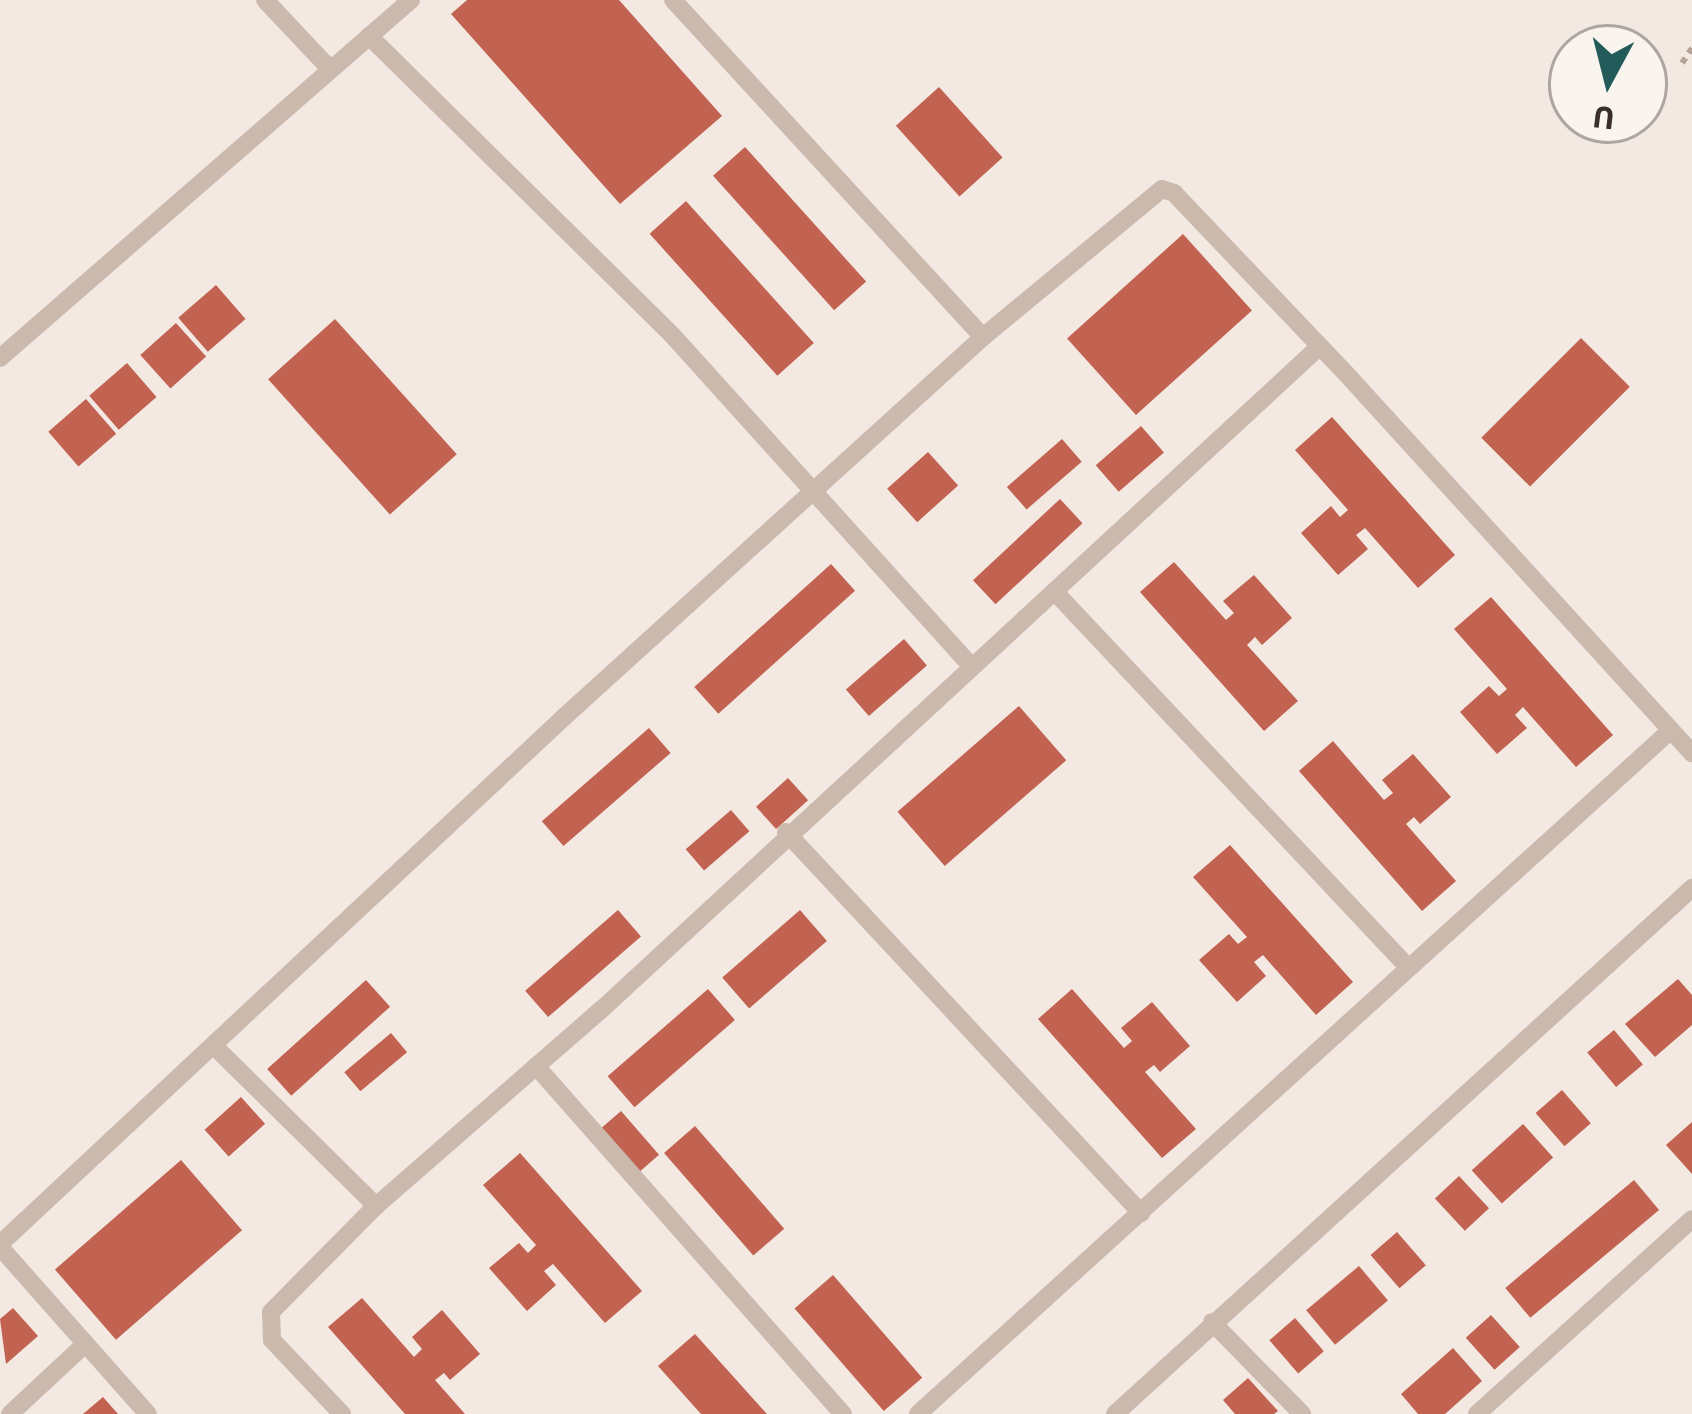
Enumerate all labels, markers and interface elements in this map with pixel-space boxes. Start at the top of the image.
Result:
north arrow [1548,24,1668,144]
text: U [1590,93,1618,142]

